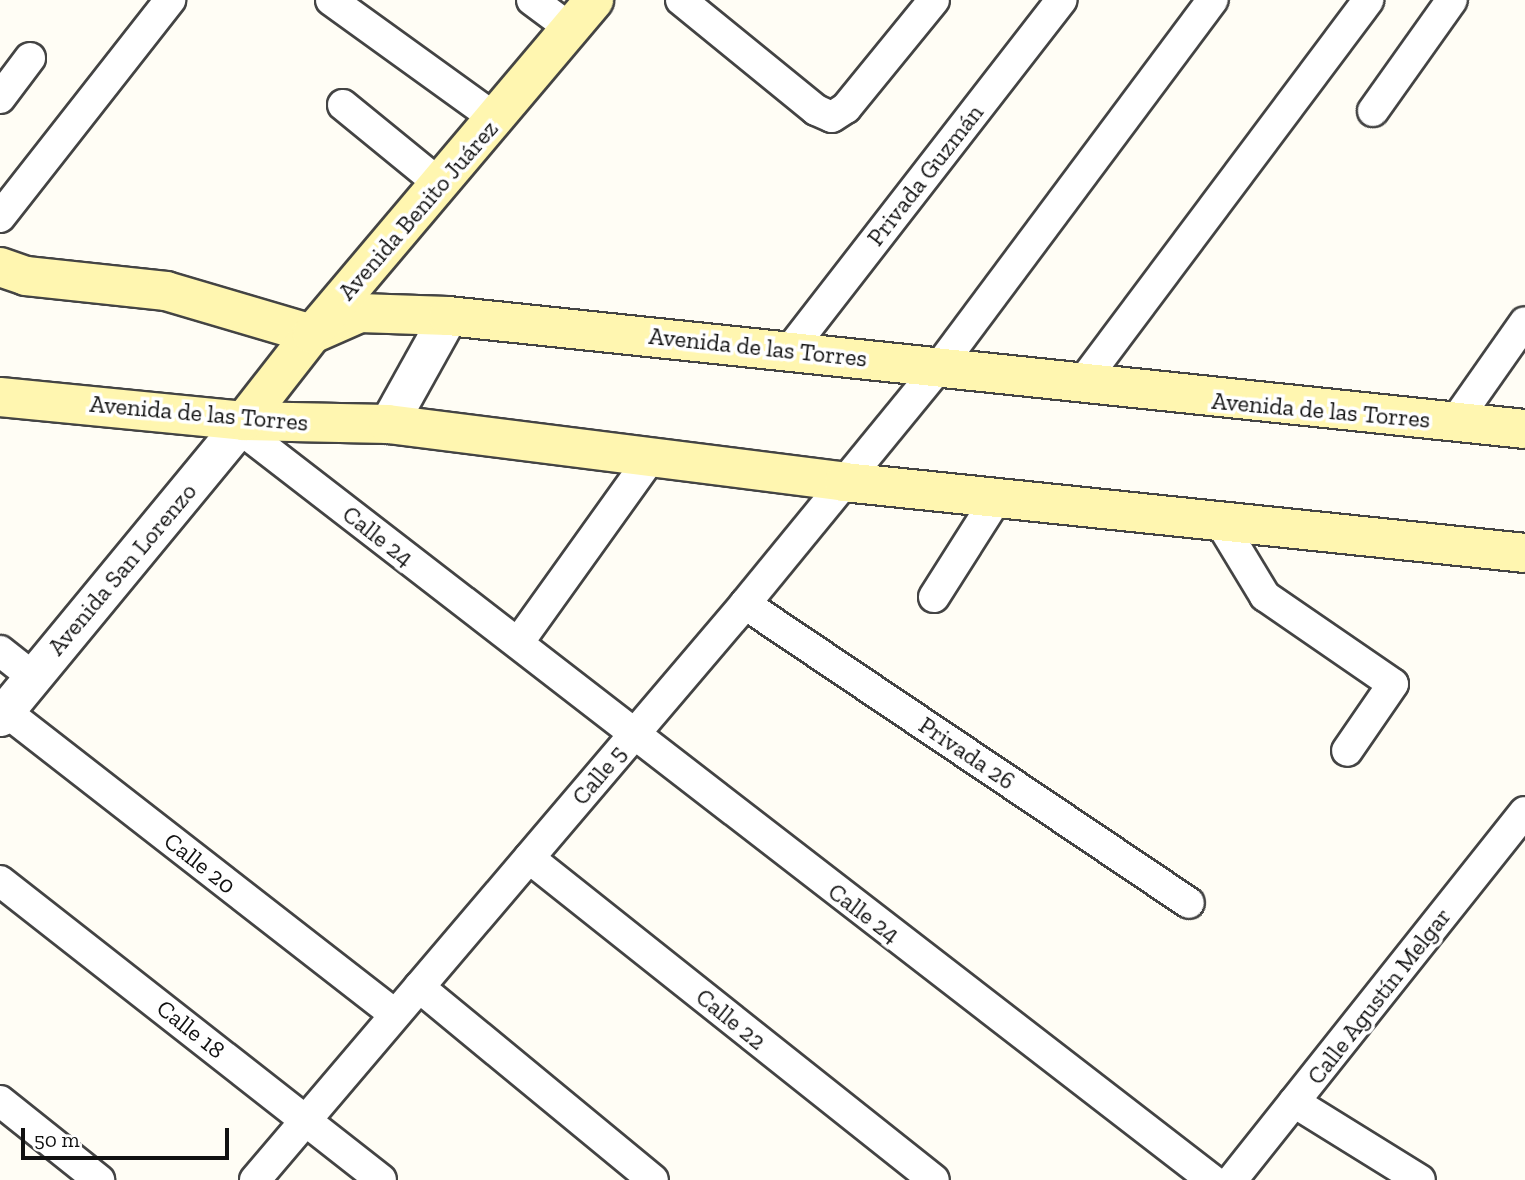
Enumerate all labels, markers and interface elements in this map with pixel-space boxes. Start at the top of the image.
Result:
street label: Privada Guzmán [861,99,989,251]
street label: Avenida Benito Juárez [332,114,504,306]
street label: Avenida de las Torres [647,321,869,373]
street label: Avenida de las Torres [1210,386,1432,434]
street label: Avenida de las Torres [88,389,310,437]
street label: Avenida San Lorenzo [42,477,202,661]
street label: Calle 24 [337,499,419,573]
street label: Privada 26 [914,710,1020,796]
street label: Calle 5 [566,739,632,811]
street label: Calle 20 [159,826,241,900]
street label: Calle 24 [823,877,905,949]
street label: Calle Agustín Melgar [1301,902,1457,1090]
street label: Calle 22 [690,982,772,1056]
street label: Calle 18 [151,993,231,1065]
scale bar [24,1114,233,1158]
text: 50 m [34,1127,80,1152]

